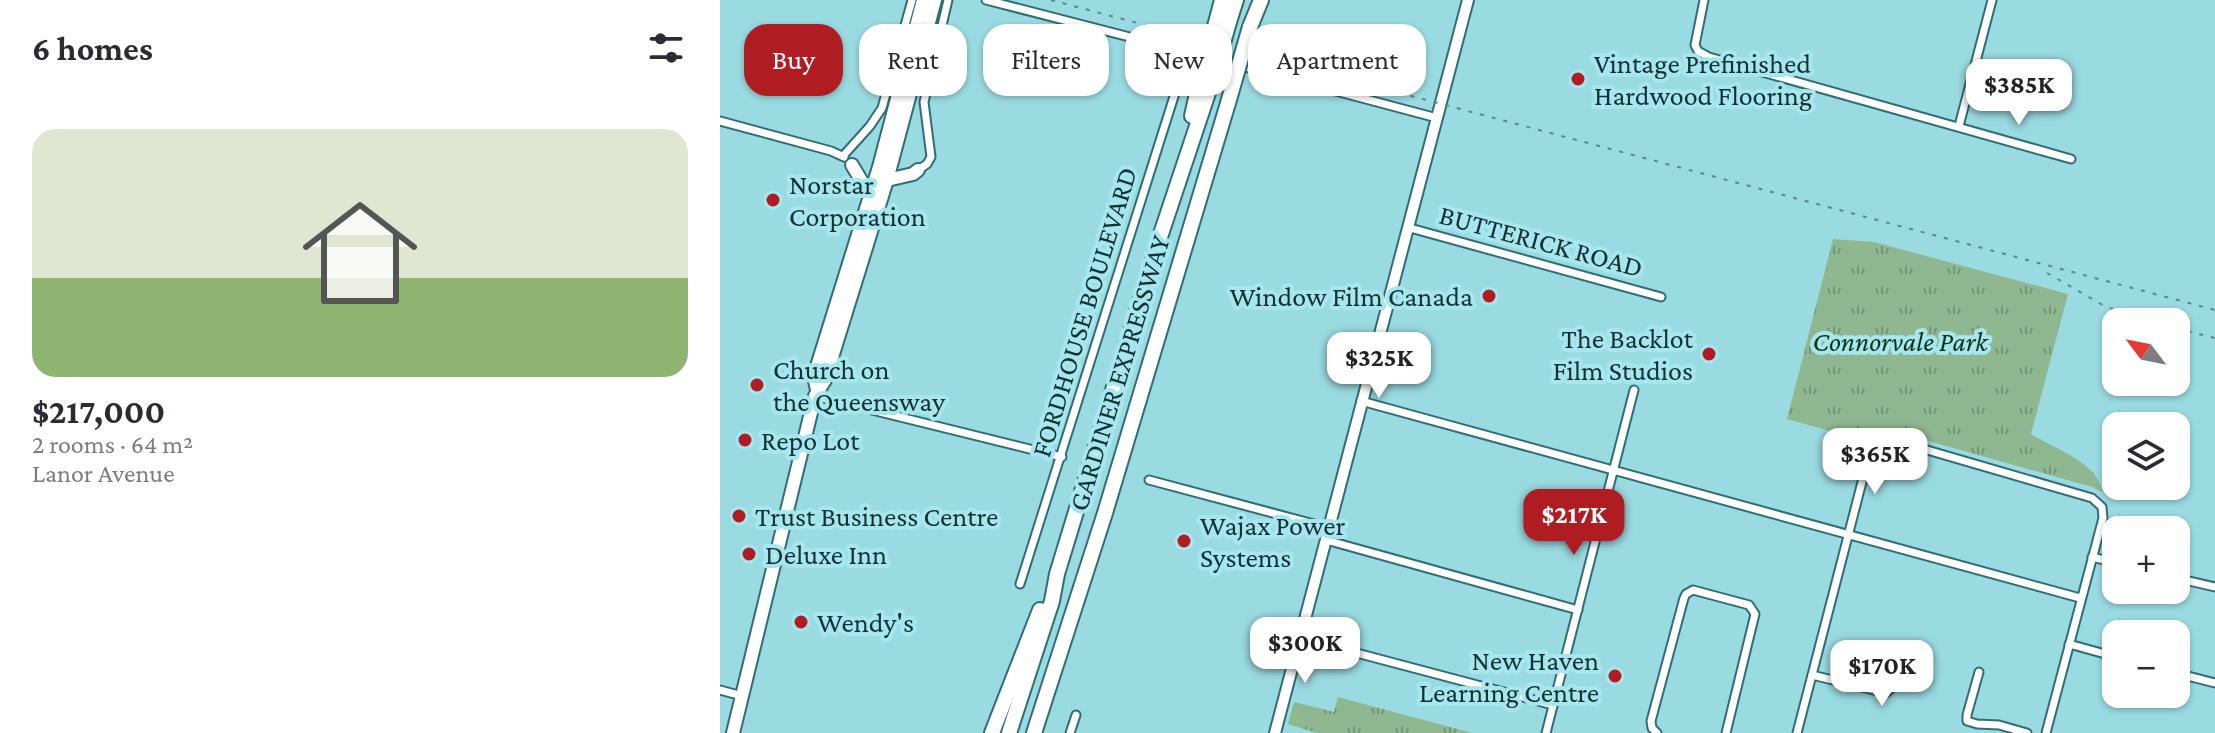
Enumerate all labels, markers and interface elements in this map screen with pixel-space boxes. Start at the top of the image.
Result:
chip: Buy [744,24,843,96]
chip: Rent [859,24,967,96]
chip: Filters [983,24,1109,96]
chip: New [1125,24,1232,96]
chip: Apartment [1248,24,1426,96]
icon: filters [644,26,688,70]
text: 6 homes [32,30,153,67]
place label: Vintage Prefinished Hardwood Flooring [1594,48,1813,111]
pin: $385K [1963,59,2075,127]
marker: Vintage Prefinished Hardwood Flooring [1569,70,1587,88]
text: $385K [1984,70,2054,99]
street label: FORDHOUSE BOULEVARD [1025,163,1143,461]
place label: Norstar Corporation [789,169,926,232]
icon: home [288,181,432,325]
marker: Norstar Corporation [764,191,782,209]
street label: BUTTERICK ROAD [1436,199,1646,283]
street label: GARDINER EXPRESSWAY [1062,231,1176,514]
place label: Window Film Canada [1230,281,1473,312]
marker: Window Film Canada [1480,287,1498,305]
north arrow [2102,308,2190,396]
map controls [2102,308,2190,708]
place label: The Backlot Film Studios [1553,323,1694,386]
park label: Connorvale Park [1813,326,1989,357]
pin: $325K [1323,332,1435,400]
text: $325K [1345,343,1413,372]
marker: The Backlot Film Studios [1700,345,1718,363]
place label: Church on the Queensway [773,354,946,417]
marker: Church on the Queensway [748,376,766,394]
text: $217,000 [32,393,165,430]
button: layers [2102,412,2190,500]
place label: Repo Lot [761,425,860,456]
pin: $365K [1819,428,1931,496]
text: 2 rooms · 64 m² [32,430,193,459]
marker: Repo Lot [736,431,754,449]
text: $365K [1841,439,1909,468]
text: Lanor Avenue [32,459,175,488]
pin: $217K [1518,489,1630,557]
text: $217K [1541,500,1607,529]
place label: Trust Business Centre [755,501,998,532]
marker: Trust Business Centre [730,507,748,525]
place label: Wajax Power Systems [1200,510,1346,573]
button: + [2102,516,2190,604]
marker: Wajax Power Systems [1175,532,1193,550]
place label: Deluxe Inn [765,539,887,570]
marker: Deluxe Inn [740,545,758,563]
place label: Wendy's [817,607,914,638]
marker: Wendy's [792,613,810,631]
pin: $300K [1249,617,1361,685]
button: − [2102,620,2190,708]
text: $300K [1268,628,1342,657]
pin: $170K [1826,640,1938,708]
place label: New Haven Learning Centre [1419,645,1599,708]
text: $170K [1848,651,1916,680]
marker: New Haven Learning Centre [1606,667,1624,685]

